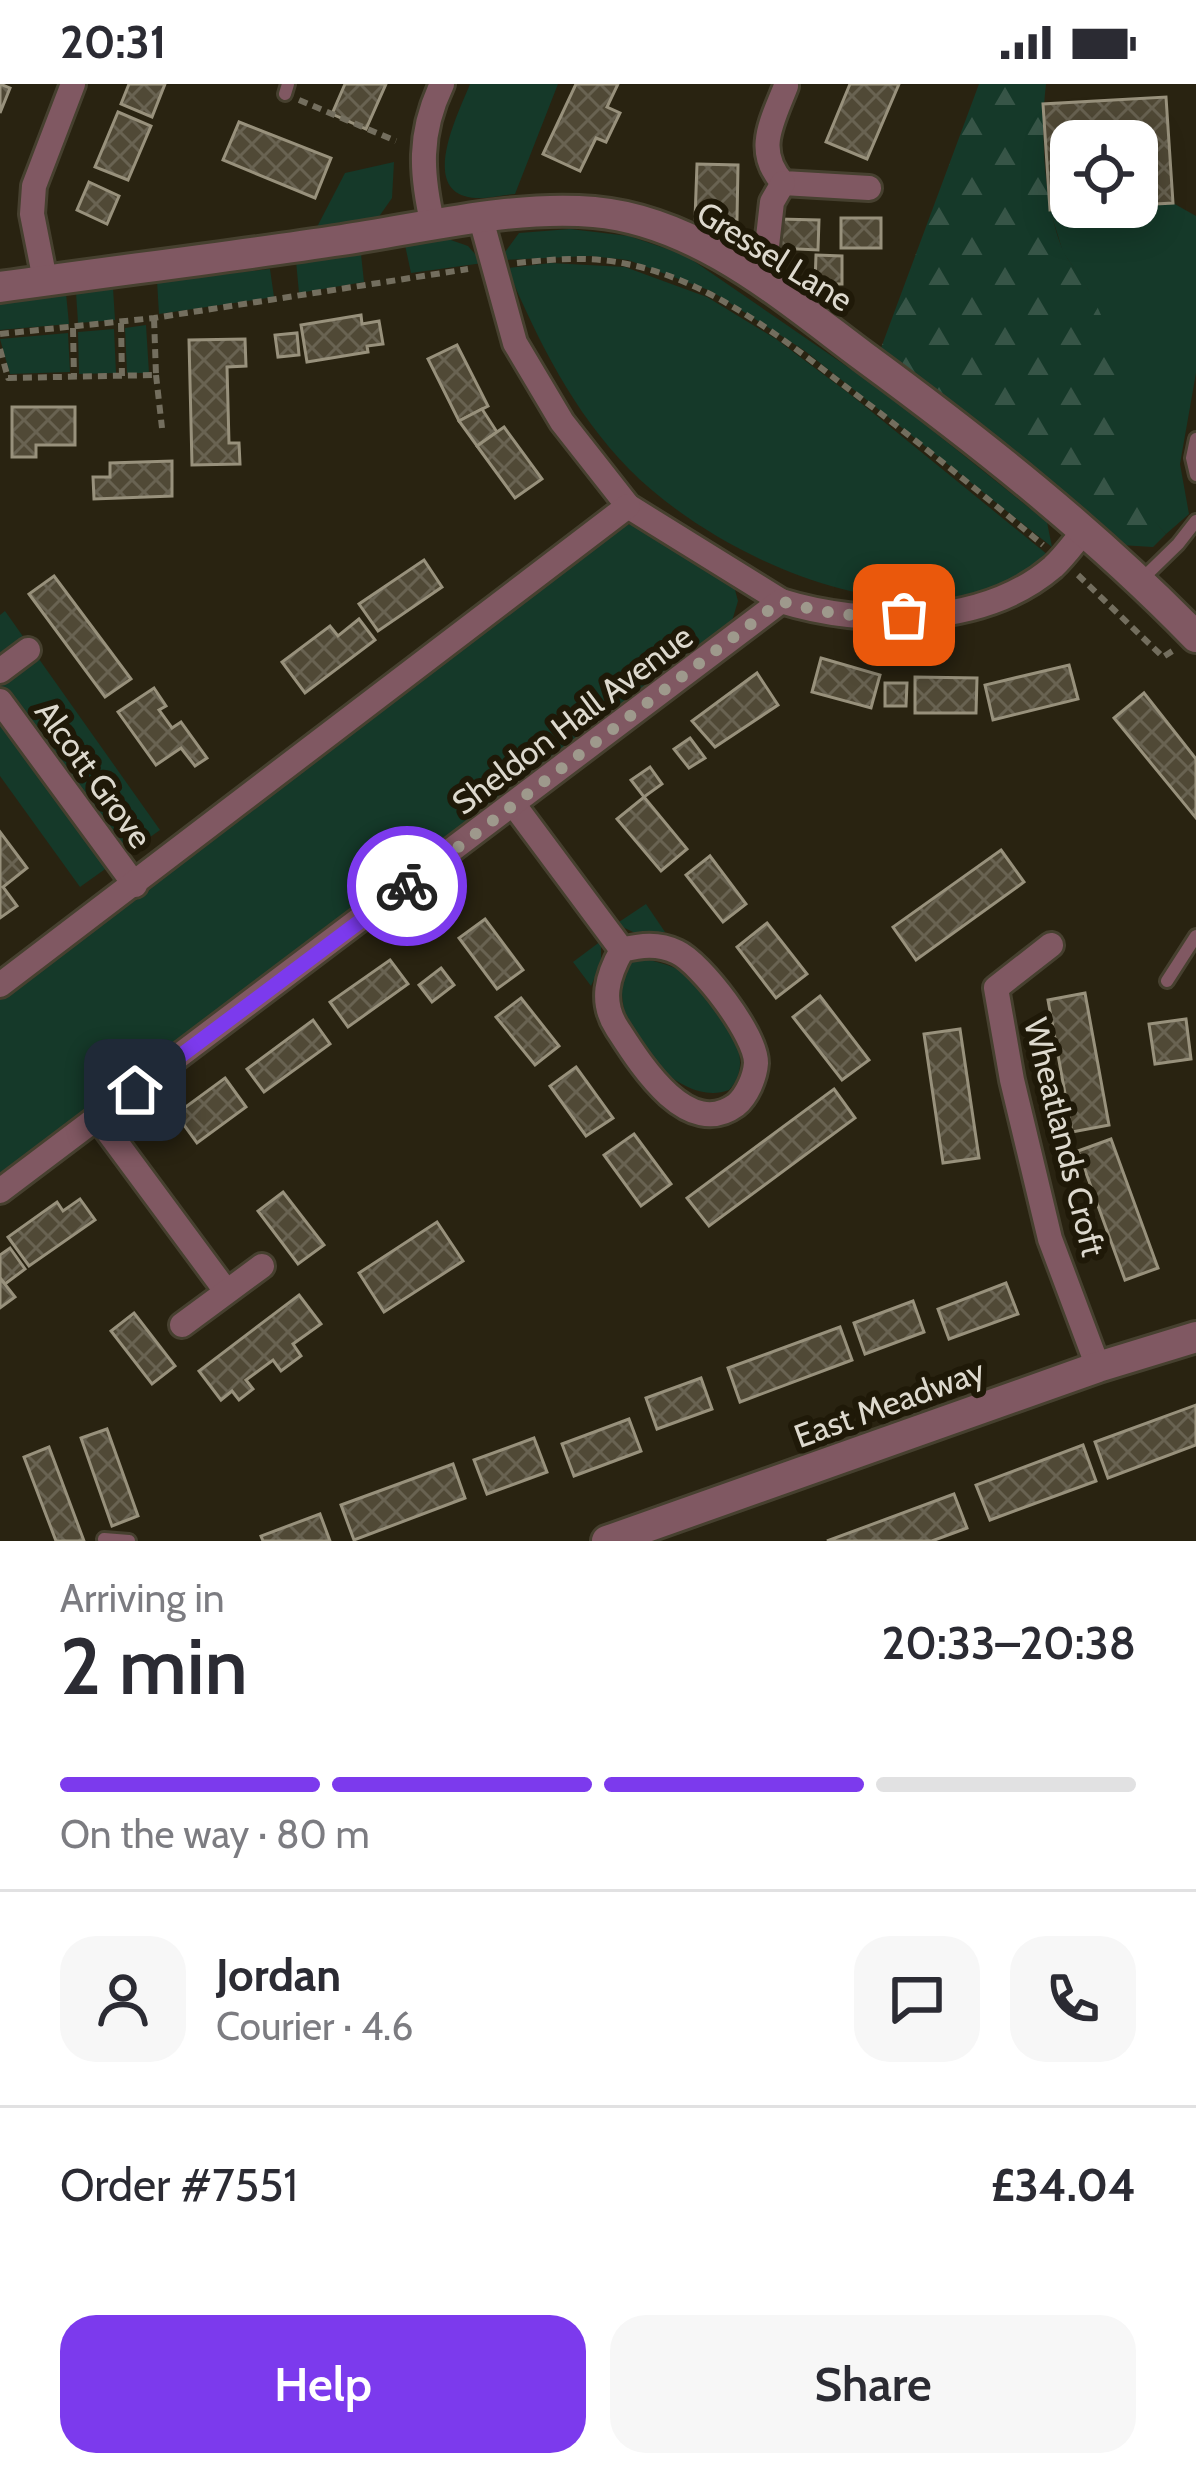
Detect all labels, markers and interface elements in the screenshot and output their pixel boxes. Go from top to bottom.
text: 20:31 [60,15,166,69]
map controls [1050,120,1158,228]
button: locate [1050,120,1158,228]
street label: Gressel Lane [690,192,860,320]
pin [853,564,955,666]
icon: bag [871,582,937,648]
street label: Sheldon Hall Avenue [444,616,700,822]
street label: Alcott Grove [27,692,161,856]
courier [347,826,467,946]
icon: bike [374,853,440,919]
street label: Wheatlands Croft [1016,1014,1114,1260]
pin [84,1039,186,1141]
icon: home [102,1057,168,1123]
street label: East Meadway [788,1350,990,1456]
text: Arriving in [60,1574,224,1622]
text: 20:33–20:38 [882,1616,1136,1670]
text: 2 min [60,1619,248,1714]
text: On the way · 80 m [60,1810,370,1858]
button: person [60,1936,186,2062]
button: chat [854,1936,980,2062]
button: phone [1010,1936,1136,2062]
text: Jordan [216,1948,341,2002]
text: Courier · 4.6 [216,2002,413,2050]
text: Order #7551 [60,2158,298,2212]
text: £34.04 [991,2158,1136,2212]
button: Help [60,2315,586,2453]
button: Share [610,2315,1136,2453]

